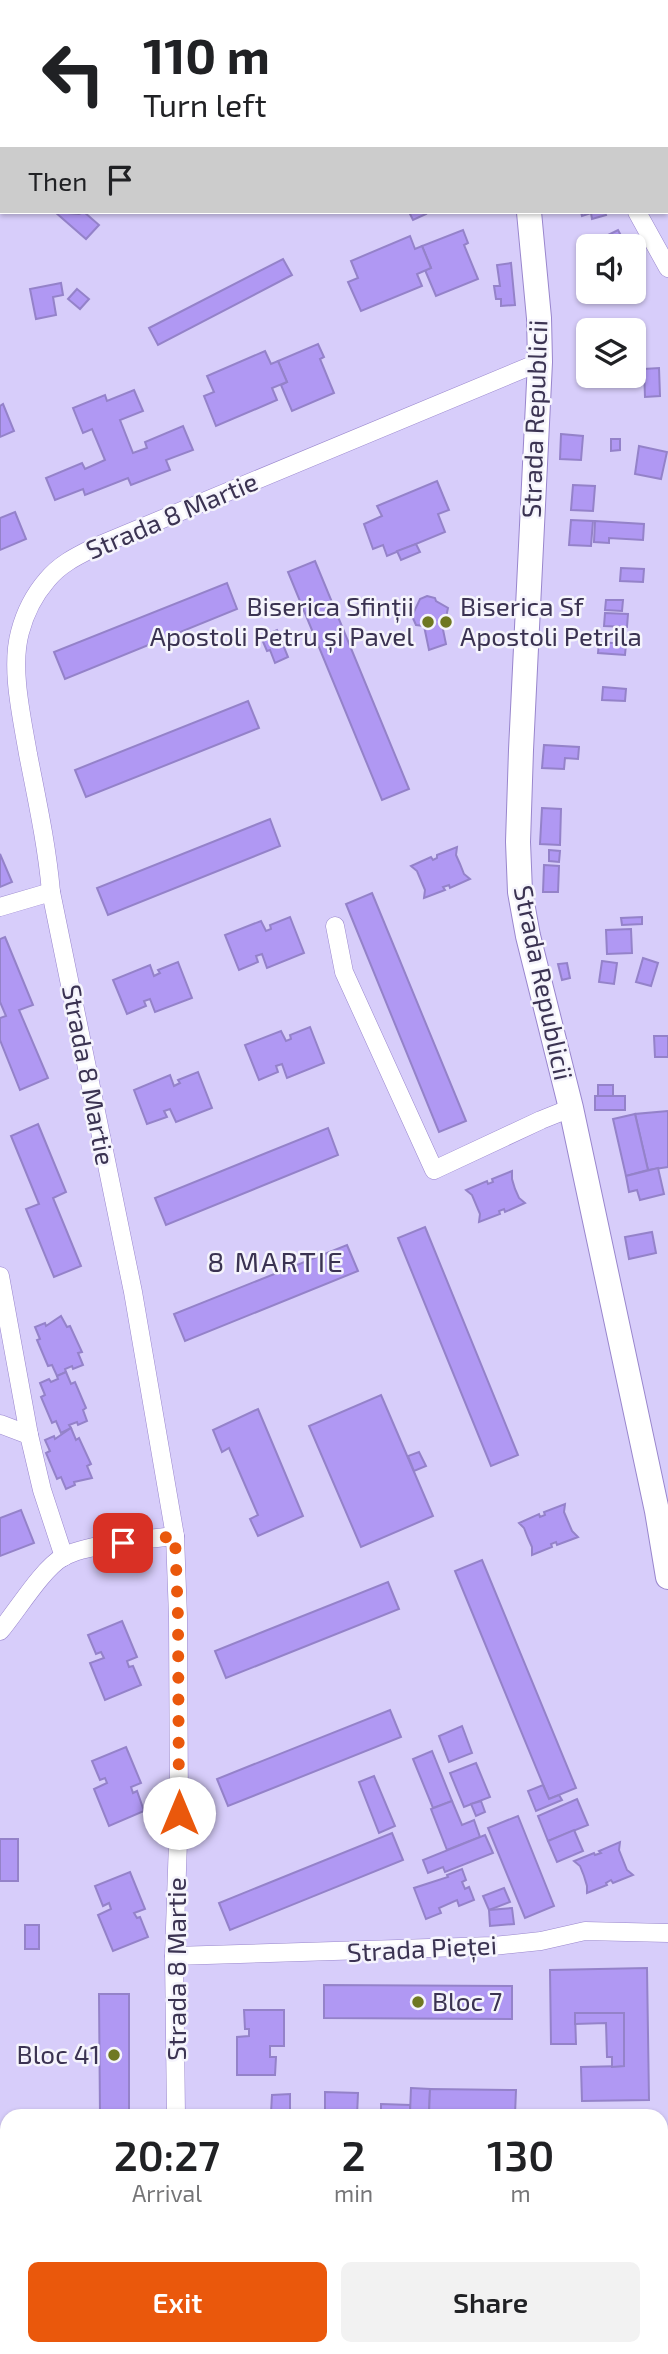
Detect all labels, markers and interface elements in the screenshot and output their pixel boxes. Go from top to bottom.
text: 110 m [143,25,270,84]
icon: left [28,28,119,119]
text: Turn left [143,85,267,123]
icon: arrive [101,161,139,199]
text: Then [28,165,87,196]
map controls [576,234,646,388]
button: sound [576,234,646,304]
button: layers [576,318,646,388]
street label: Strada Republicii [515,319,552,519]
street label: Strada 8 Martie [81,465,262,565]
place label: Biserica Sfinții Apostoli Petru și Pavel [150,590,414,653]
place label: Biserica Sf Apostoli Petrila [460,590,642,651]
marker: Biserica Sfinții Apostoli Petru și Pavel [420,614,436,630]
marker: Biserica Sf Apostoli Petrila [438,614,454,630]
street label: Strada Republicii [509,882,580,1083]
street label: Strada 8 Martie [57,982,122,1168]
district label: 8 MARTIE [207,1244,345,1278]
pin [93,1513,153,1573]
icon: arrive [104,1524,142,1562]
position arrow [142,1776,216,1850]
street label: Strada 8 Martie [160,1877,191,2061]
street label: Strada Pieței [346,1928,498,1969]
place label: Bloc 7 [432,1985,502,2016]
marker: Bloc 7 [410,1994,426,2010]
place label: Bloc 41 [17,2038,100,2069]
marker: Bloc 41 [106,2047,122,2063]
text: 20:27 [114,2129,220,2179]
text: 2 [342,2129,366,2179]
text: 130 [487,2129,554,2179]
text: Arrival [132,2179,202,2207]
text: min [334,2179,373,2207]
text: m [511,2179,531,2207]
button: Exit [28,2262,327,2342]
button: Share [341,2262,640,2342]

